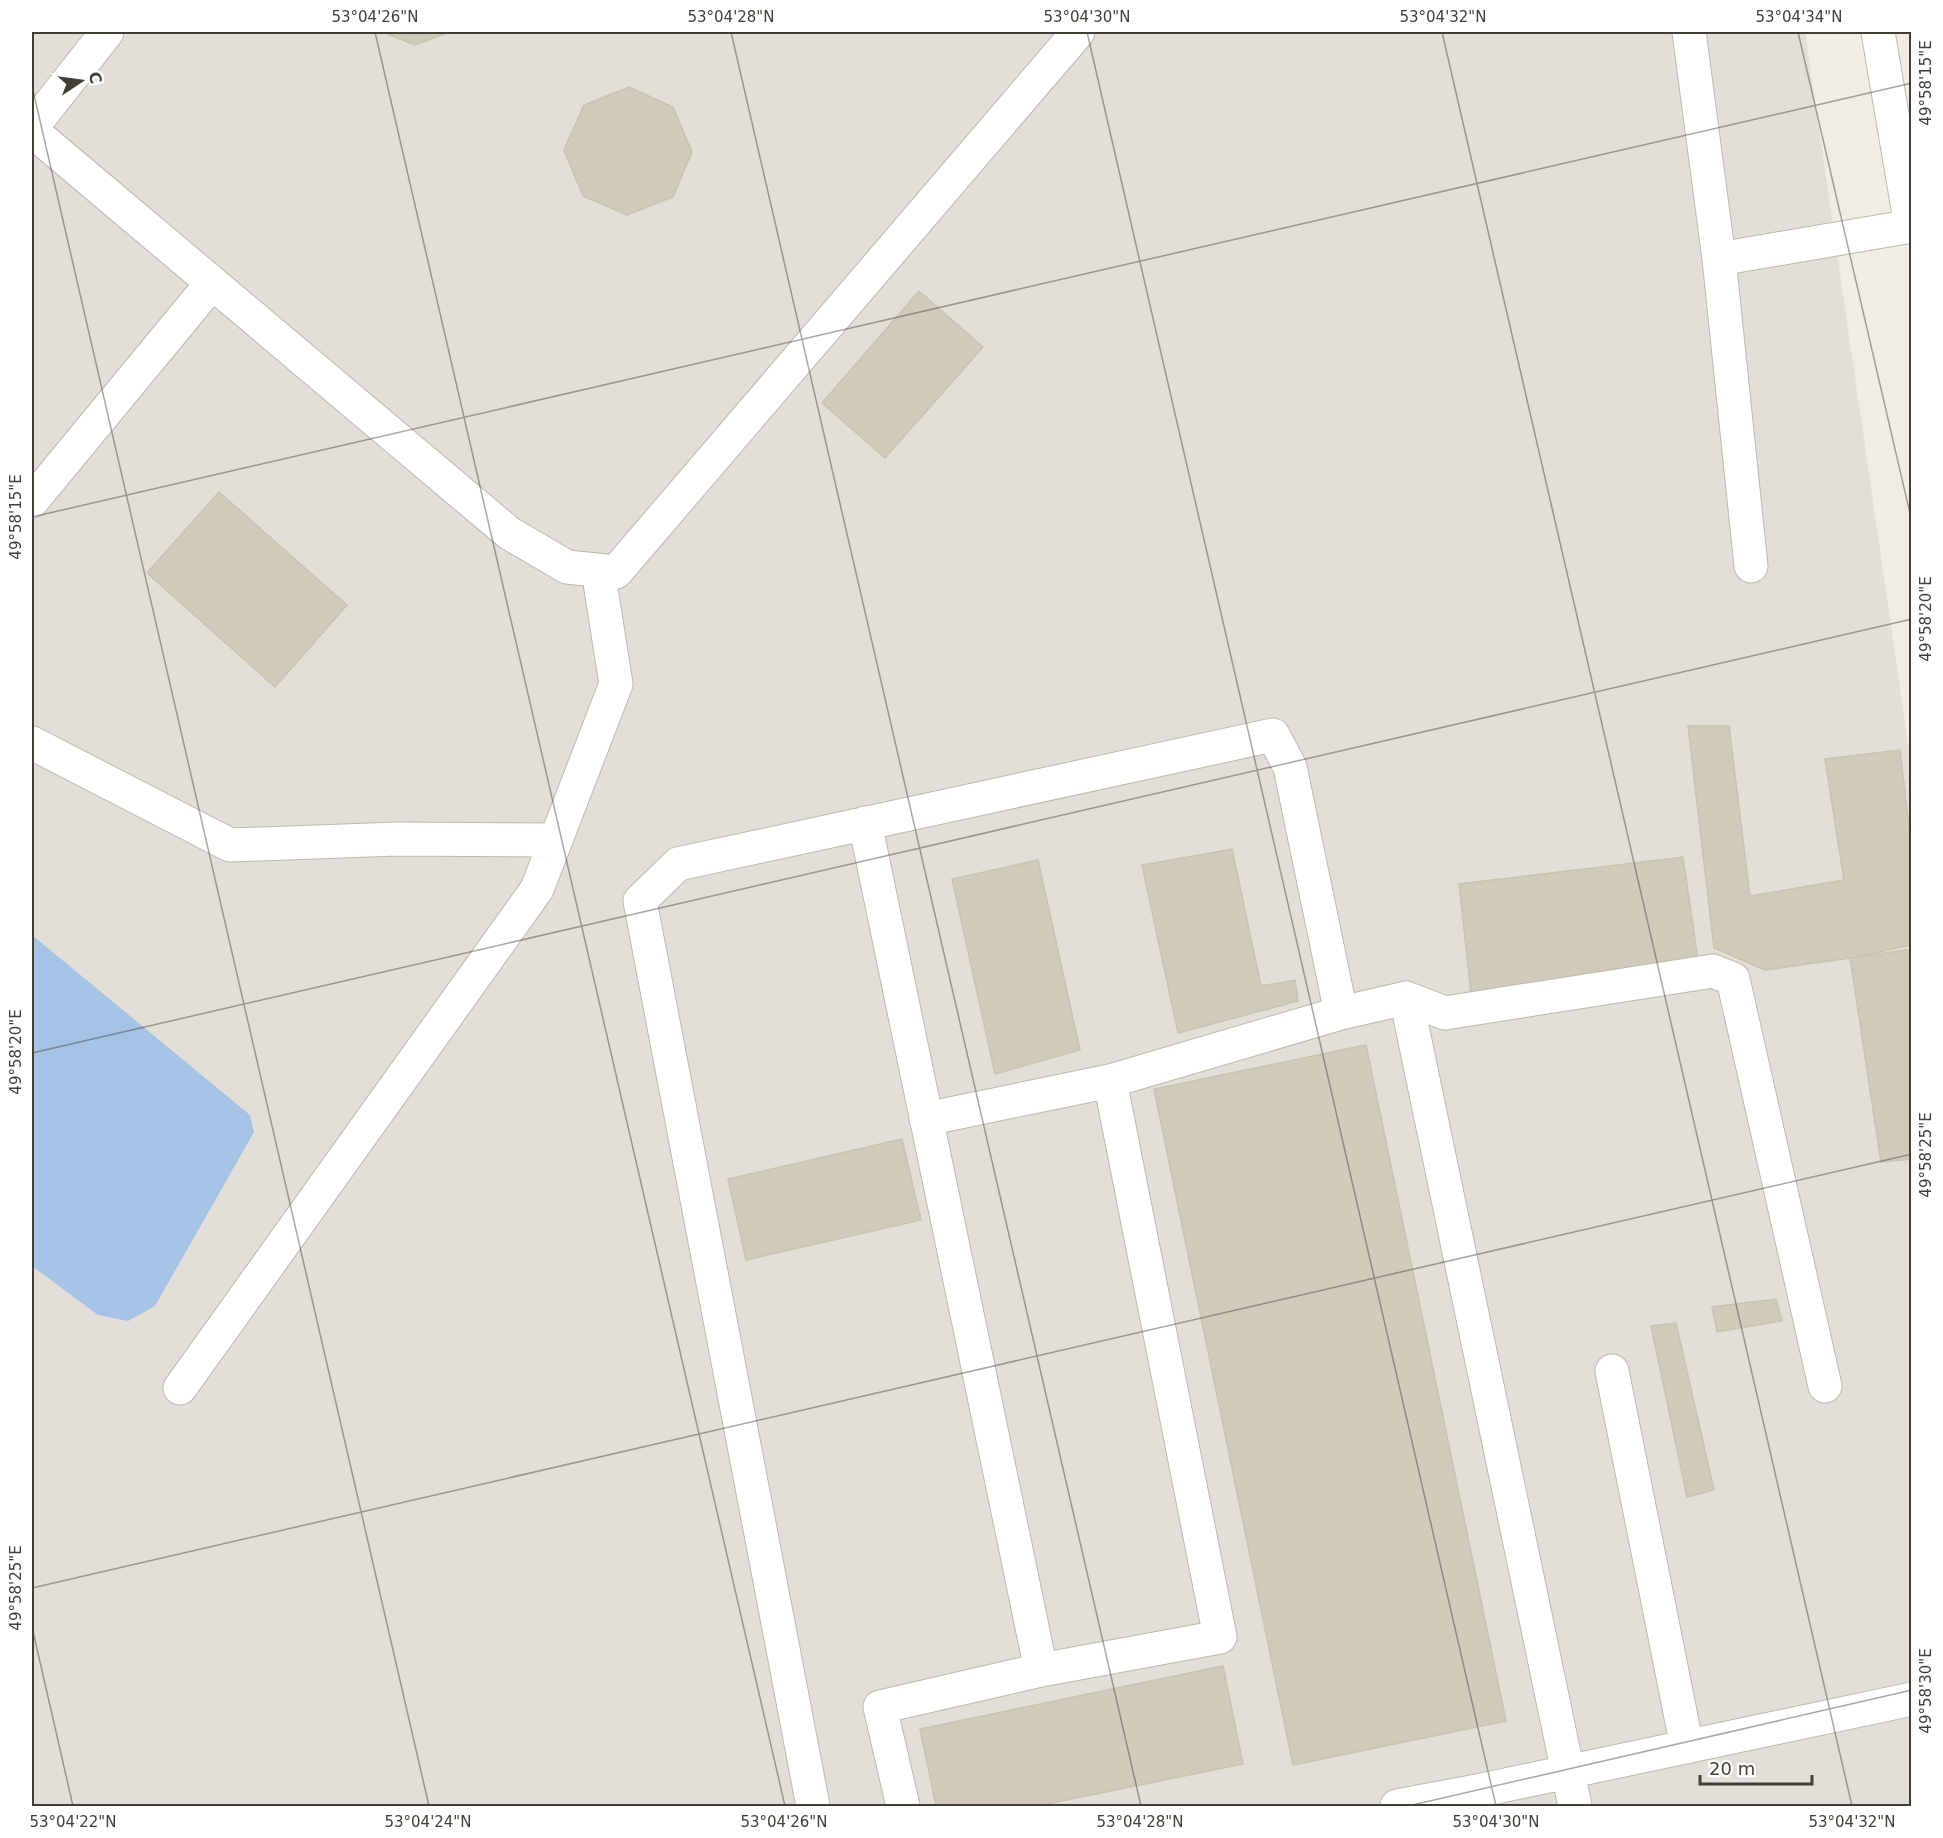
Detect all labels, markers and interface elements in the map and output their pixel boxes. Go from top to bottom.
text: 53°04'26"N [331,8,419,26]
text: 53°04'28"N [687,8,775,26]
text: 53°04'30"N [1043,8,1131,26]
text: 53°04'32"N [1399,8,1487,26]
text: 53°04'34"N [1755,8,1843,26]
text: 49°58'15"E [1917,40,1935,126]
north arrow [51,51,111,111]
text: С [85,70,106,86]
text: 49°58'15"E [7,474,25,560]
text: 49°58'20"E [1917,576,1935,662]
text: 49°58'20"E [7,1009,25,1095]
text: 49°58'25"E [1917,1112,1935,1198]
text: 49°58'25"E [7,1545,25,1631]
text: 49°58'30"E [1917,1648,1935,1734]
scale bar [1700,1748,1812,1786]
text: 20 m [1709,1758,1755,1779]
text: 53°04'22"N [29,1813,117,1831]
text: 53°04'24"N [384,1813,472,1831]
text: 53°04'26"N [740,1813,828,1831]
text: 53°04'28"N [1096,1813,1184,1831]
text: 53°04'30"N [1452,1813,1540,1831]
text: 53°04'32"N [1808,1813,1896,1831]

